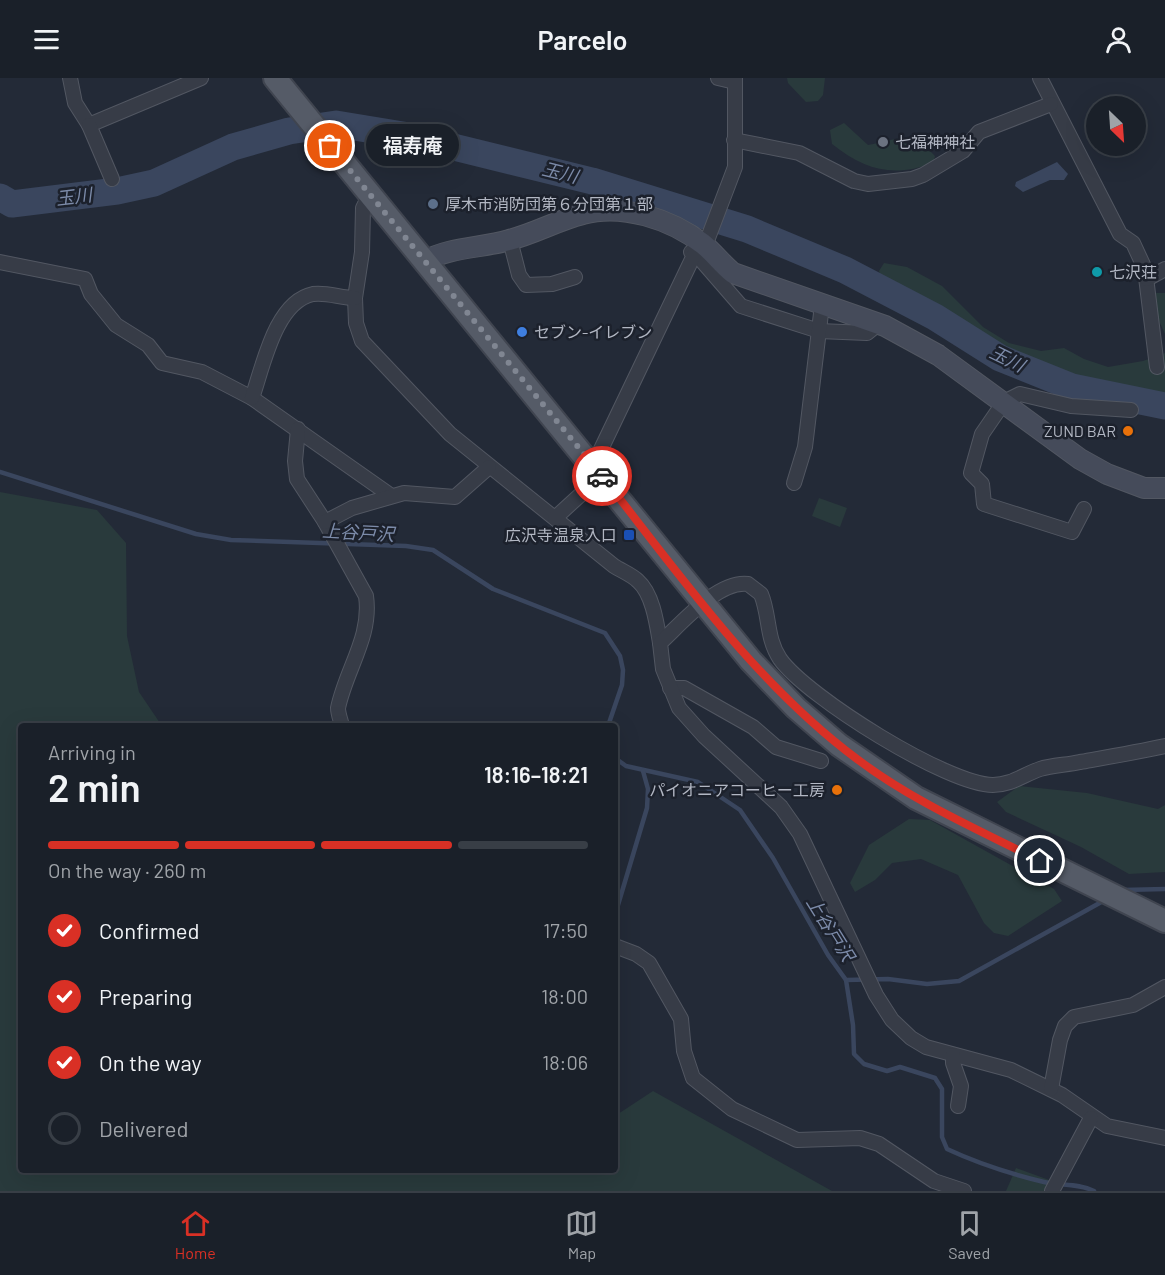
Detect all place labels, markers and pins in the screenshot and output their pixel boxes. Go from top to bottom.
pin [304,120,355,171]
callout: 福寿庵 [366,125,459,167]
place label: 七福神神社 [895,132,975,151]
marker: 七福神神社 [876,135,890,149]
place label: 厚木市消防団第６分団第１部 [445,194,653,213]
marker: 厚木市消防団第６分団第１部 [426,197,440,211]
place label: 七沢荘 [1109,262,1157,281]
marker: 七沢荘 [1090,265,1104,279]
place label: セブン-イレブン [534,322,652,341]
marker: セブン-イレブン [515,325,529,339]
place label: ZUND BAR [1044,421,1116,440]
marker: ZUND BAR [1121,424,1135,438]
place label: 広沢寺温泉入口 [505,525,617,544]
marker: 広沢寺温泉入口 [622,528,636,542]
place label: パイオニアコーヒー工房 [649,780,825,799]
marker: パイオニアコーヒー工房 [830,783,844,797]
pin [1014,835,1065,886]

